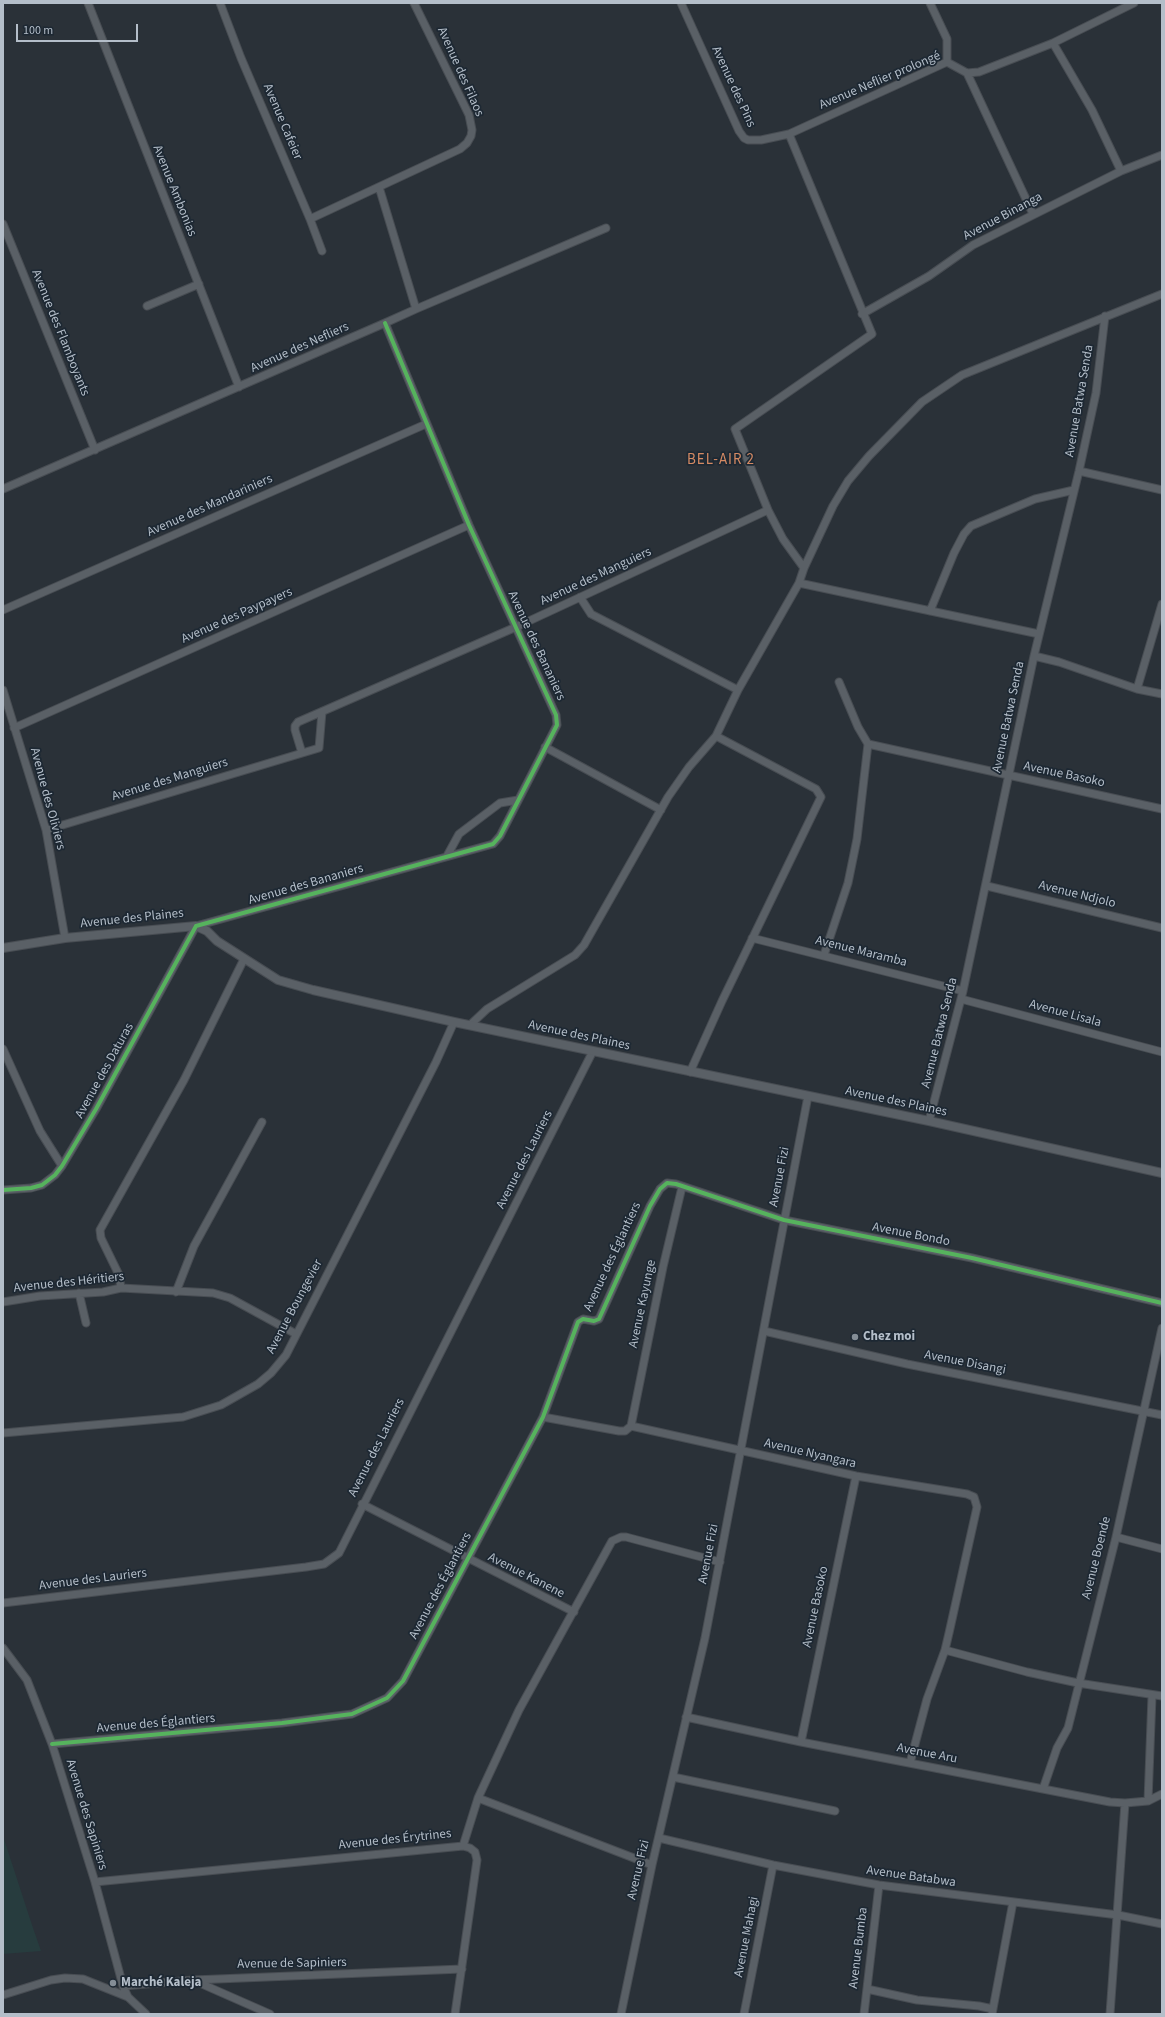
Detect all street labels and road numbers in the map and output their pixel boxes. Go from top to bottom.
street label: Avenue des Filaos [433,25,487,119]
street label: Avenue des Pins [707,44,759,130]
street label: Avenue Neflier prolongé [817,48,943,114]
street label: Avenue Cafeier [259,82,305,162]
street label: Avenue Ambonias [149,143,199,239]
street label: Avenue Binanga [961,190,1045,244]
street label: Avenue des Flamboyants [28,268,92,398]
street label: Avenue des Nefliers [248,319,352,377]
street label: Avenue Batwa Senda [1062,344,1098,458]
street label: Avenue des Mandariniers [145,471,275,541]
street label: Avenue des Manguiers [538,544,654,610]
street label: Avenue des Paypayers [179,585,295,647]
street label: Avenue des Bananiers [504,589,568,703]
street label: Avenue Batwa Senda [990,660,1028,774]
street label: Avenue des Oliviers [26,746,68,852]
street label: Avenue des Manguiers [110,755,230,805]
street label: Avenue Basoko [1022,759,1106,791]
street label: Avenue des Bananiers [247,861,365,909]
street label: Avenue Ndjolo [1037,878,1117,912]
street label: Avenue des Plaines [80,906,184,932]
street label: Avenue Maramba [814,933,908,971]
street label: Avenue Batwa Senda [919,976,961,1090]
street label: Avenue Lisala [1027,997,1103,1031]
street label: Avenue des Plaines [527,1018,631,1054]
street label: Avenue des Daturas [72,1021,138,1121]
street label: Avenue des Plaines [844,1084,948,1120]
street label: Avenue des Lauriers [493,1108,557,1212]
street label: Avenue Fizi [767,1146,793,1208]
street label: Avenue des Églantiers [581,1200,645,1314]
street label: Avenue Bondo [871,1220,951,1250]
street label: Avenue Boungevier [264,1257,326,1357]
street label: Avenue Kayunge [626,1258,660,1350]
street label: Avenue des Héritiers [13,1269,125,1297]
street label: Avenue Disangi [923,1347,1007,1379]
street label: Avenue des Lauriers [345,1396,409,1500]
street label: Avenue Nyangara [762,1436,858,1472]
street label: Avenue Boende [1079,1515,1115,1601]
street label: Avenue Fizi [696,1523,722,1585]
street label: Avenue des Églantiers [406,1530,476,1642]
street label: Avenue Kanene [485,1550,567,1602]
street label: Avenue Basoko [800,1565,832,1649]
street label: Avenue des Lauriers [38,1566,148,1594]
street label: Avenue des Églantiers [96,1711,216,1737]
street label: Avenue Aru [895,1740,959,1768]
street label: Avenue des Sapiniers [62,1758,110,1872]
street label: Avenue des Érytrines [338,1826,452,1854]
street label: Avenue Fizi [625,1839,653,1901]
street label: Avenue Batabwa [865,1863,957,1891]
street label: Avenue Mahagi [732,1895,762,1979]
street label: Avenue Bumba [846,1906,872,1990]
street label: Avenue de Sapiniers [237,1955,347,1973]

